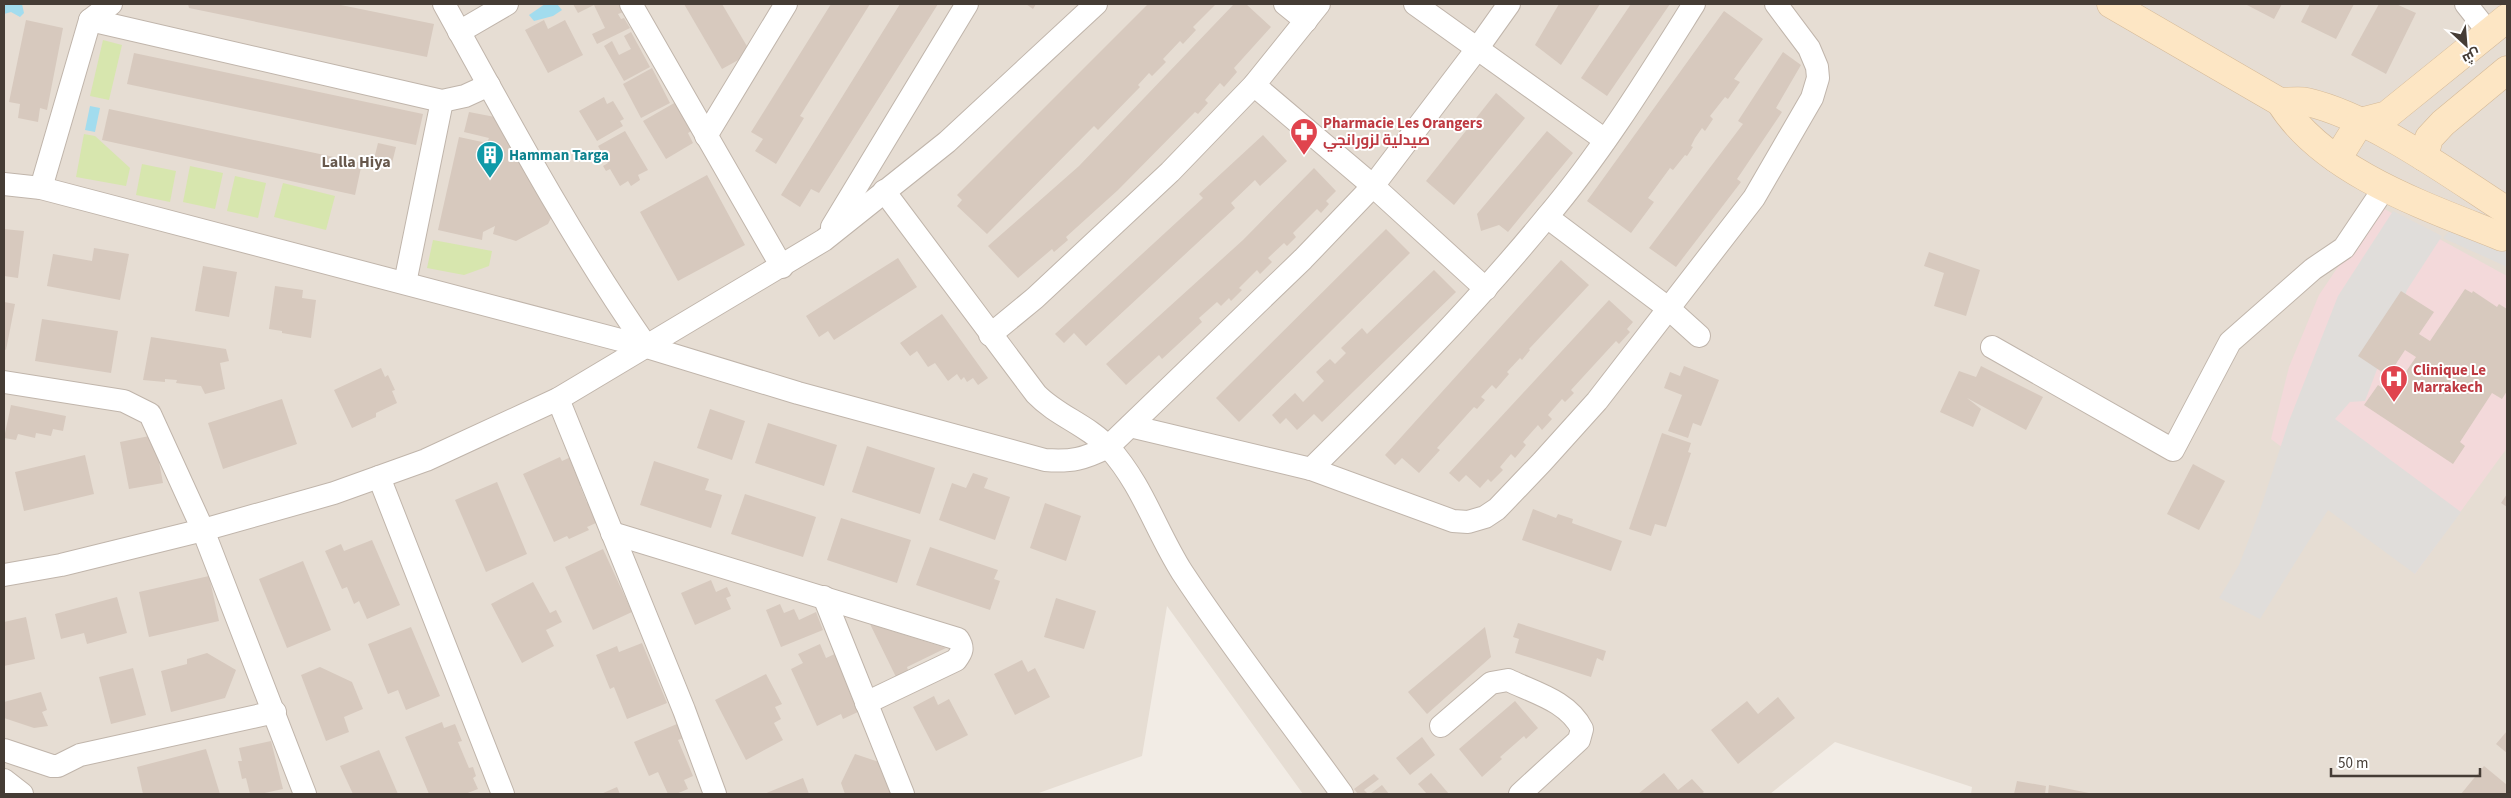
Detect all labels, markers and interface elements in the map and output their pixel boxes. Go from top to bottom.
north arrow [2441,20,2491,70]
text: ش [2459,43,2484,69]
place label: Pharmacie Les Orangers صيدلية لزورانجي [1323,113,1483,152]
pharmacy icon: Pharmacie Les Orangers صيدلية لزورانجي [1289,117,1319,156]
building icon: Hamman Targa [475,140,505,179]
place label: Hamman Targa [509,145,609,166]
district label: Lalla Hiya [321,151,391,173]
place label: Clinique Le Marrakech [2413,360,2486,398]
hospital icon: Clinique Le Marrakech [2379,364,2409,403]
scale bar [2331,746,2480,778]
text: 50 m [2338,753,2368,774]

